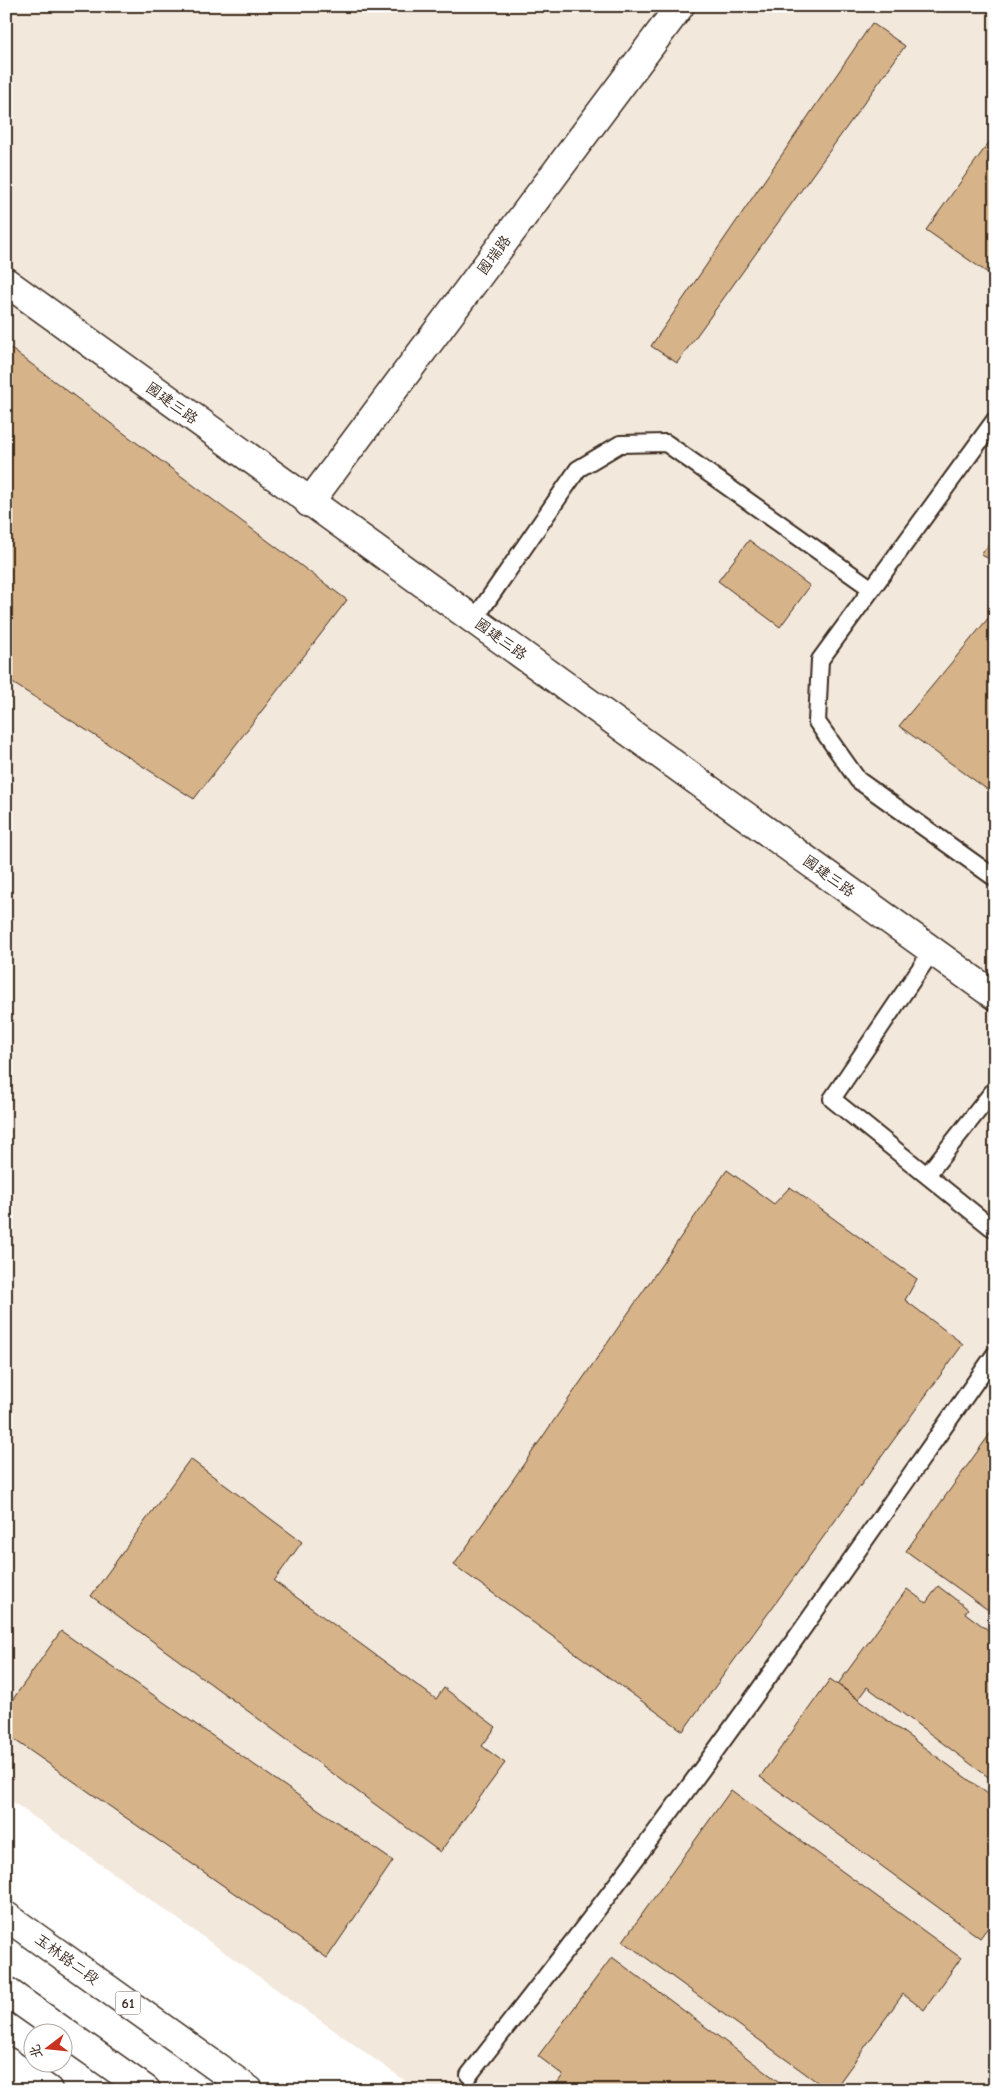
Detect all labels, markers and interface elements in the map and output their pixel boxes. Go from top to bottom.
street label: 國瑞路 [473,232,515,278]
street label: 國建三路 [142,378,202,428]
street label: 國建三路 [471,614,531,664]
street label: 國建三路 [799,851,859,901]
street label: 玉林路二段 [31,1930,103,1988]
road number: 61 [116,1992,140,2015]
north arrow [22,2024,72,2074]
text: 北 [26,2042,46,2061]

